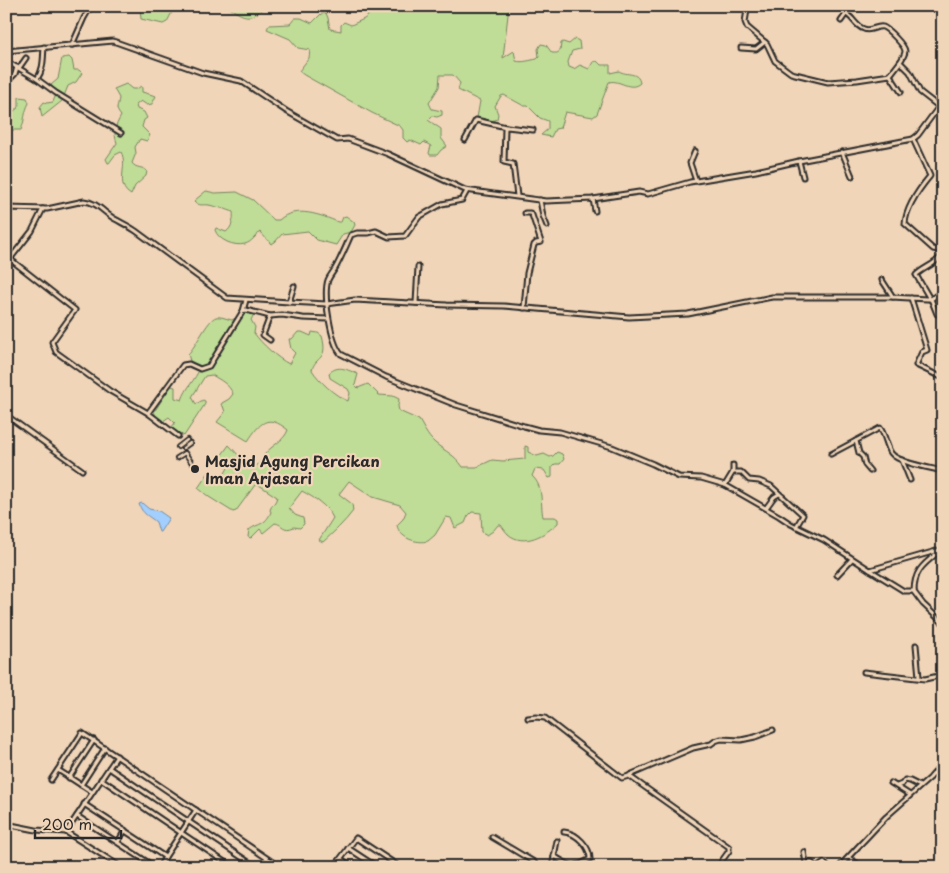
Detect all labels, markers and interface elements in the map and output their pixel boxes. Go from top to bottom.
place label: Masjid Agung Percikan Iman Arjasari [205,449,380,489]
marker: Masjid Agung Percikan Iman Arjasari [189,463,201,475]
scale bar [35,808,121,840]
text: 200 m [42,812,92,835]

